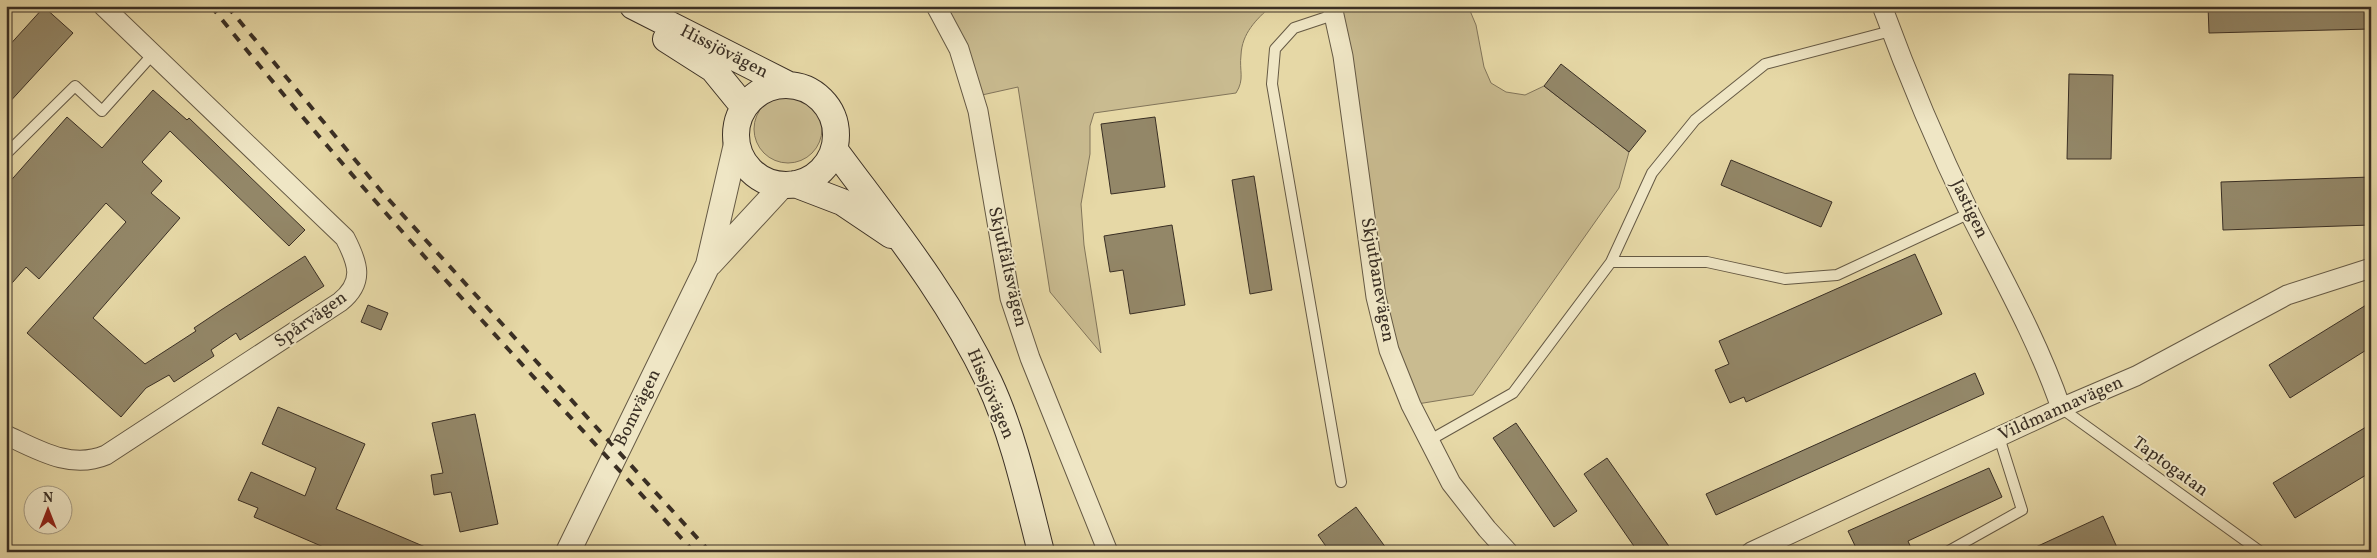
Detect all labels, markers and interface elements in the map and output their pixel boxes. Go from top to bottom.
street label: Hissjövägen [676,19,773,85]
street label: Jastigen [1944,175,1994,243]
street label: Skjutfältsvägen [981,204,1033,330]
street label: Skjutbanevägen [1354,216,1400,345]
street label: Spårvägen [270,286,353,354]
street label: Hissjövägen [960,345,1020,443]
street label: Bomvägen [609,365,668,451]
street label: Vildmannavägen [1995,370,2128,448]
street label: Taptogatan [2127,431,2213,503]
north arrow [22,486,72,536]
text: N [43,489,53,508]

